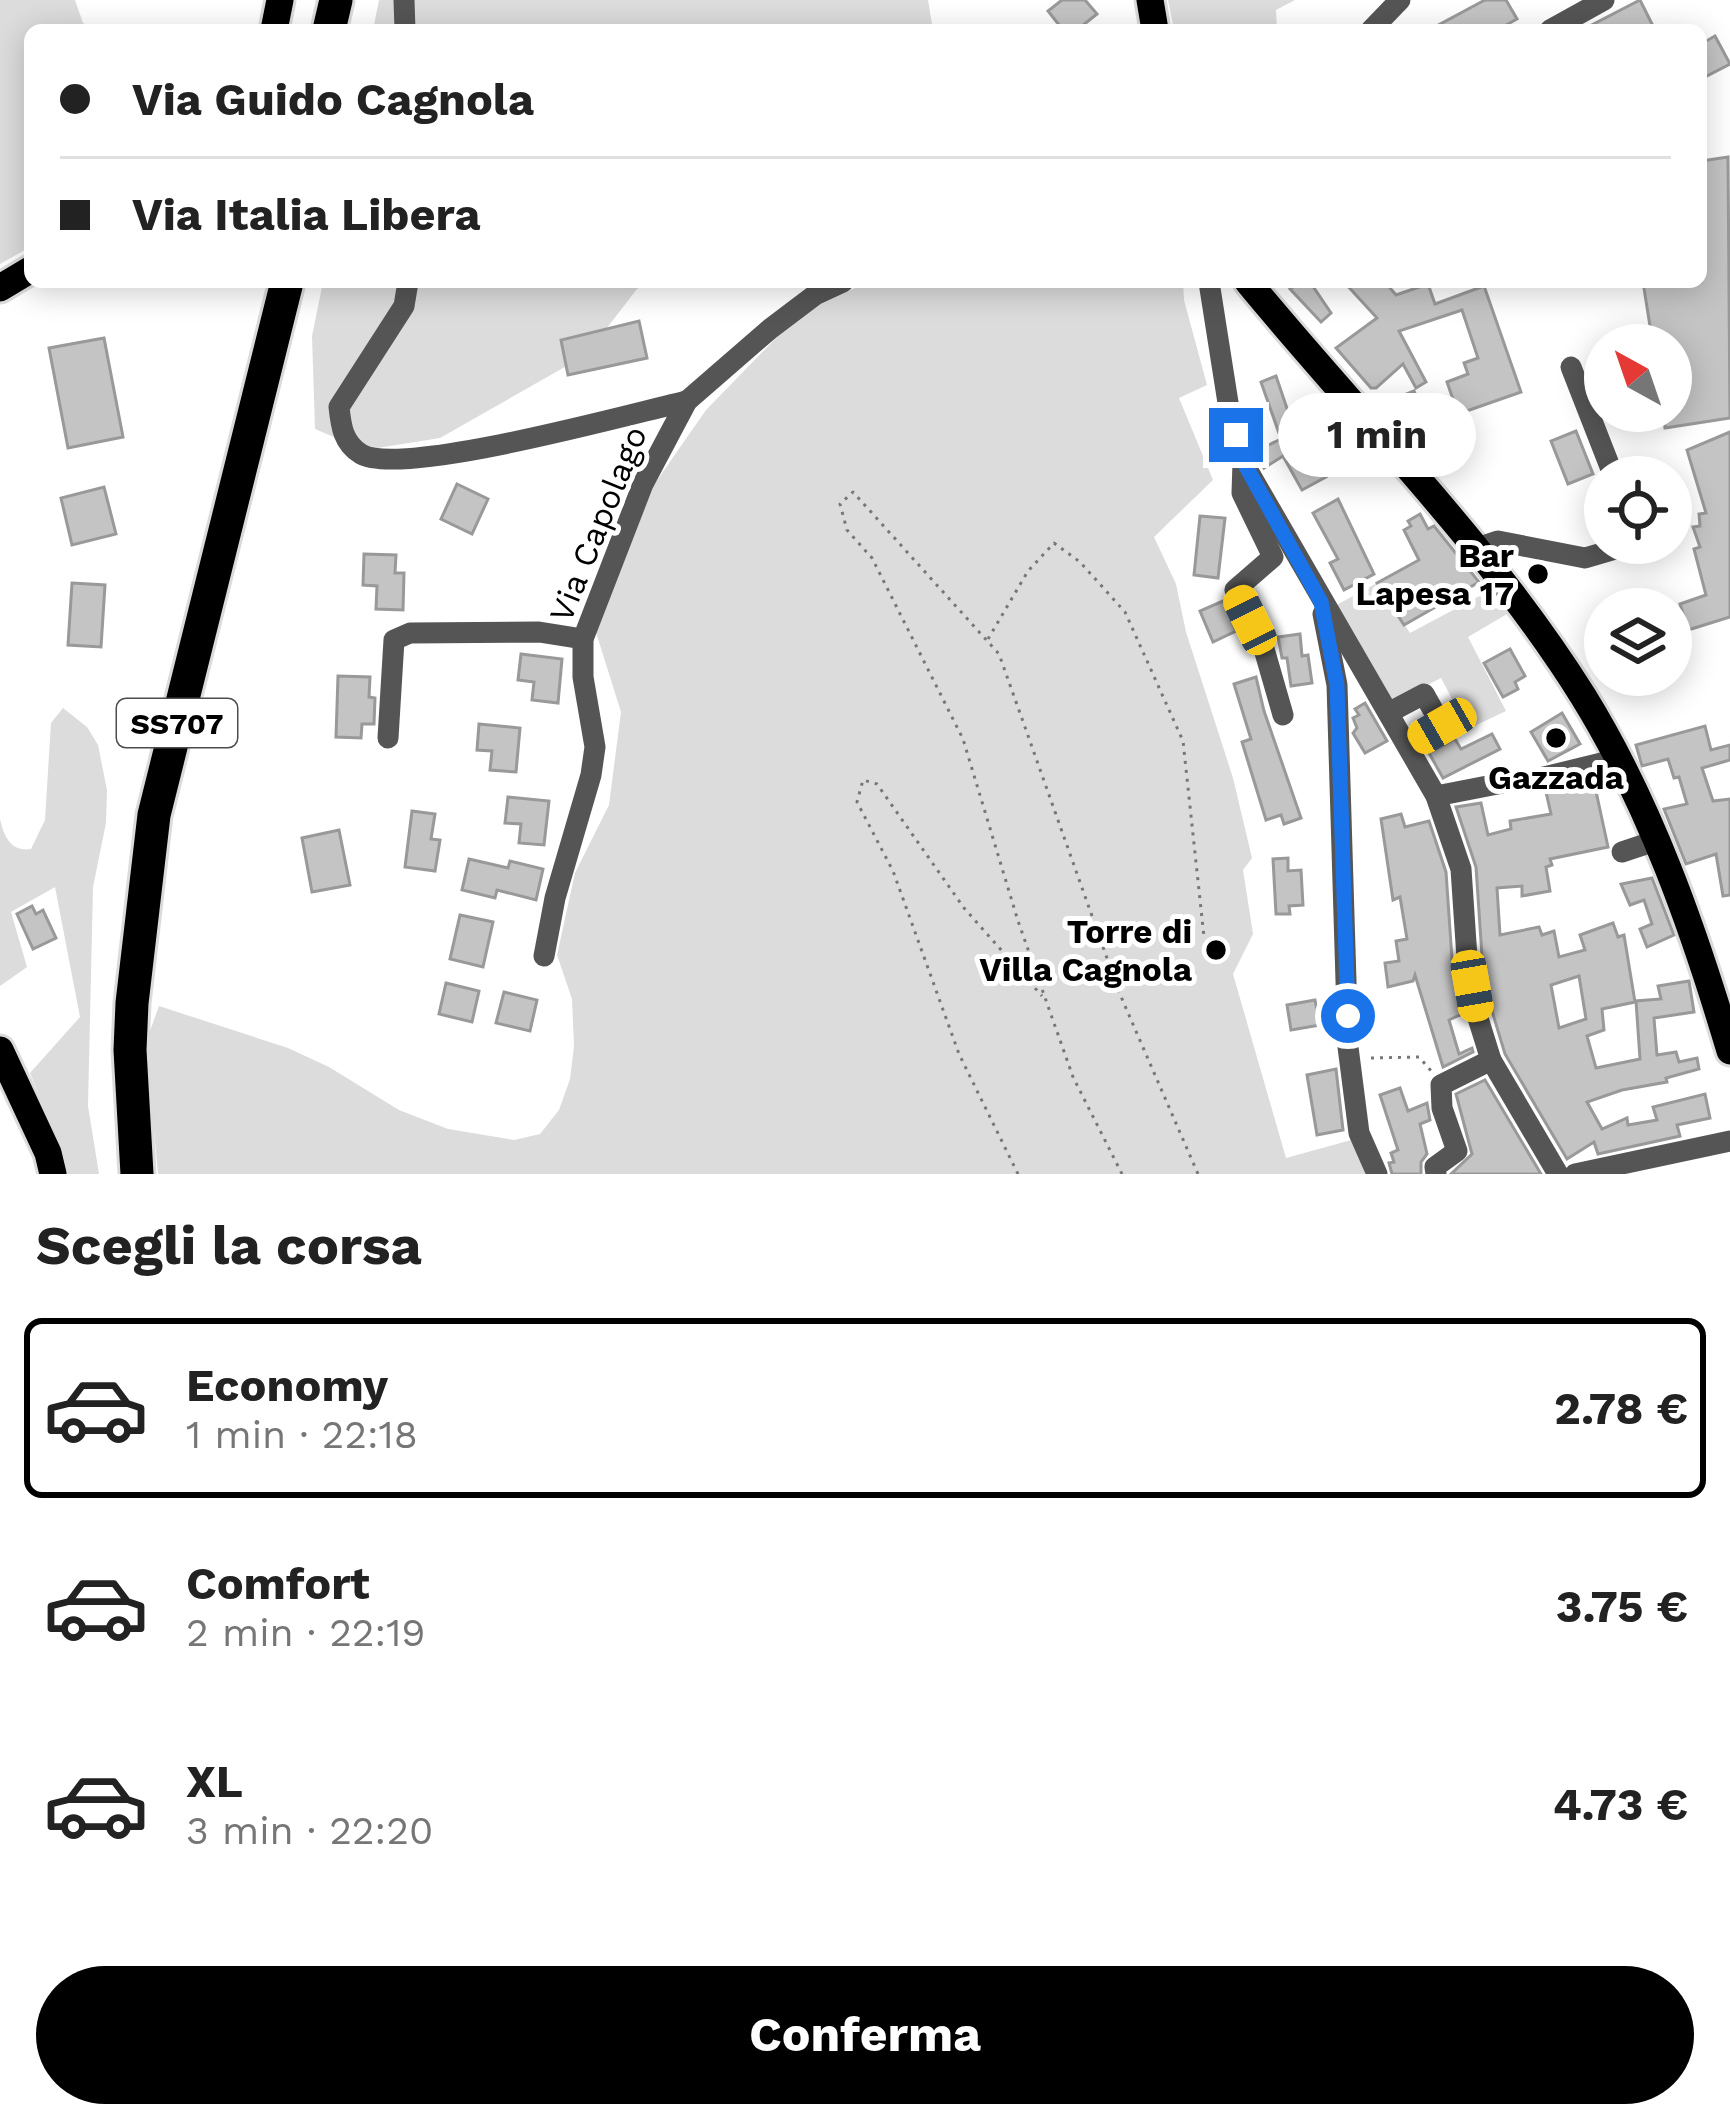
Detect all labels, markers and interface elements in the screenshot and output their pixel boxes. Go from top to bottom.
text: Via Guido Cagnola [132,73,534,126]
text: Via Italia Libera [132,188,481,241]
north arrow [1584,324,1692,432]
map controls [1584,324,1692,696]
callout: 1 min [1278,393,1476,477]
route end [1209,408,1263,462]
text: 1 min [1327,412,1427,457]
street label: Via Capolago [541,421,655,627]
button: locate [1584,456,1692,564]
place label: Bar Lapesa 17 [1355,536,1514,613]
marker: Bar Lapesa 17 [1525,561,1551,587]
car [1218,580,1282,660]
button: layers [1584,588,1692,696]
car [1402,692,1482,760]
road number: SS707 [117,699,237,747]
marker: Gazzada [1543,725,1569,751]
place label: Gazzada [1488,758,1624,797]
place label: Torre di Villa Cagnola [979,912,1192,989]
marker: Torre di Villa Cagnola [1203,937,1229,963]
car [1448,947,1496,1025]
route start [1321,989,1375,1043]
text: Scegli la corsa [36,1214,422,1277]
icon: car [42,1354,150,1462]
text: Economy [186,1359,388,1412]
text: 2.78 € [1554,1382,1688,1435]
text: 1 min · 22:18 [186,1412,418,1457]
icon: car [42,1552,150,1660]
text: Comfort [186,1557,370,1610]
text: 3.75 € [1556,1580,1688,1633]
text: 2 min · 22:19 [186,1610,425,1655]
icon: car [42,1750,150,1858]
text: XL [186,1755,243,1808]
text: 4.73 € [1553,1778,1688,1831]
text: 3 min · 22:20 [186,1808,433,1853]
button: Conferma [36,1966,1694,2104]

